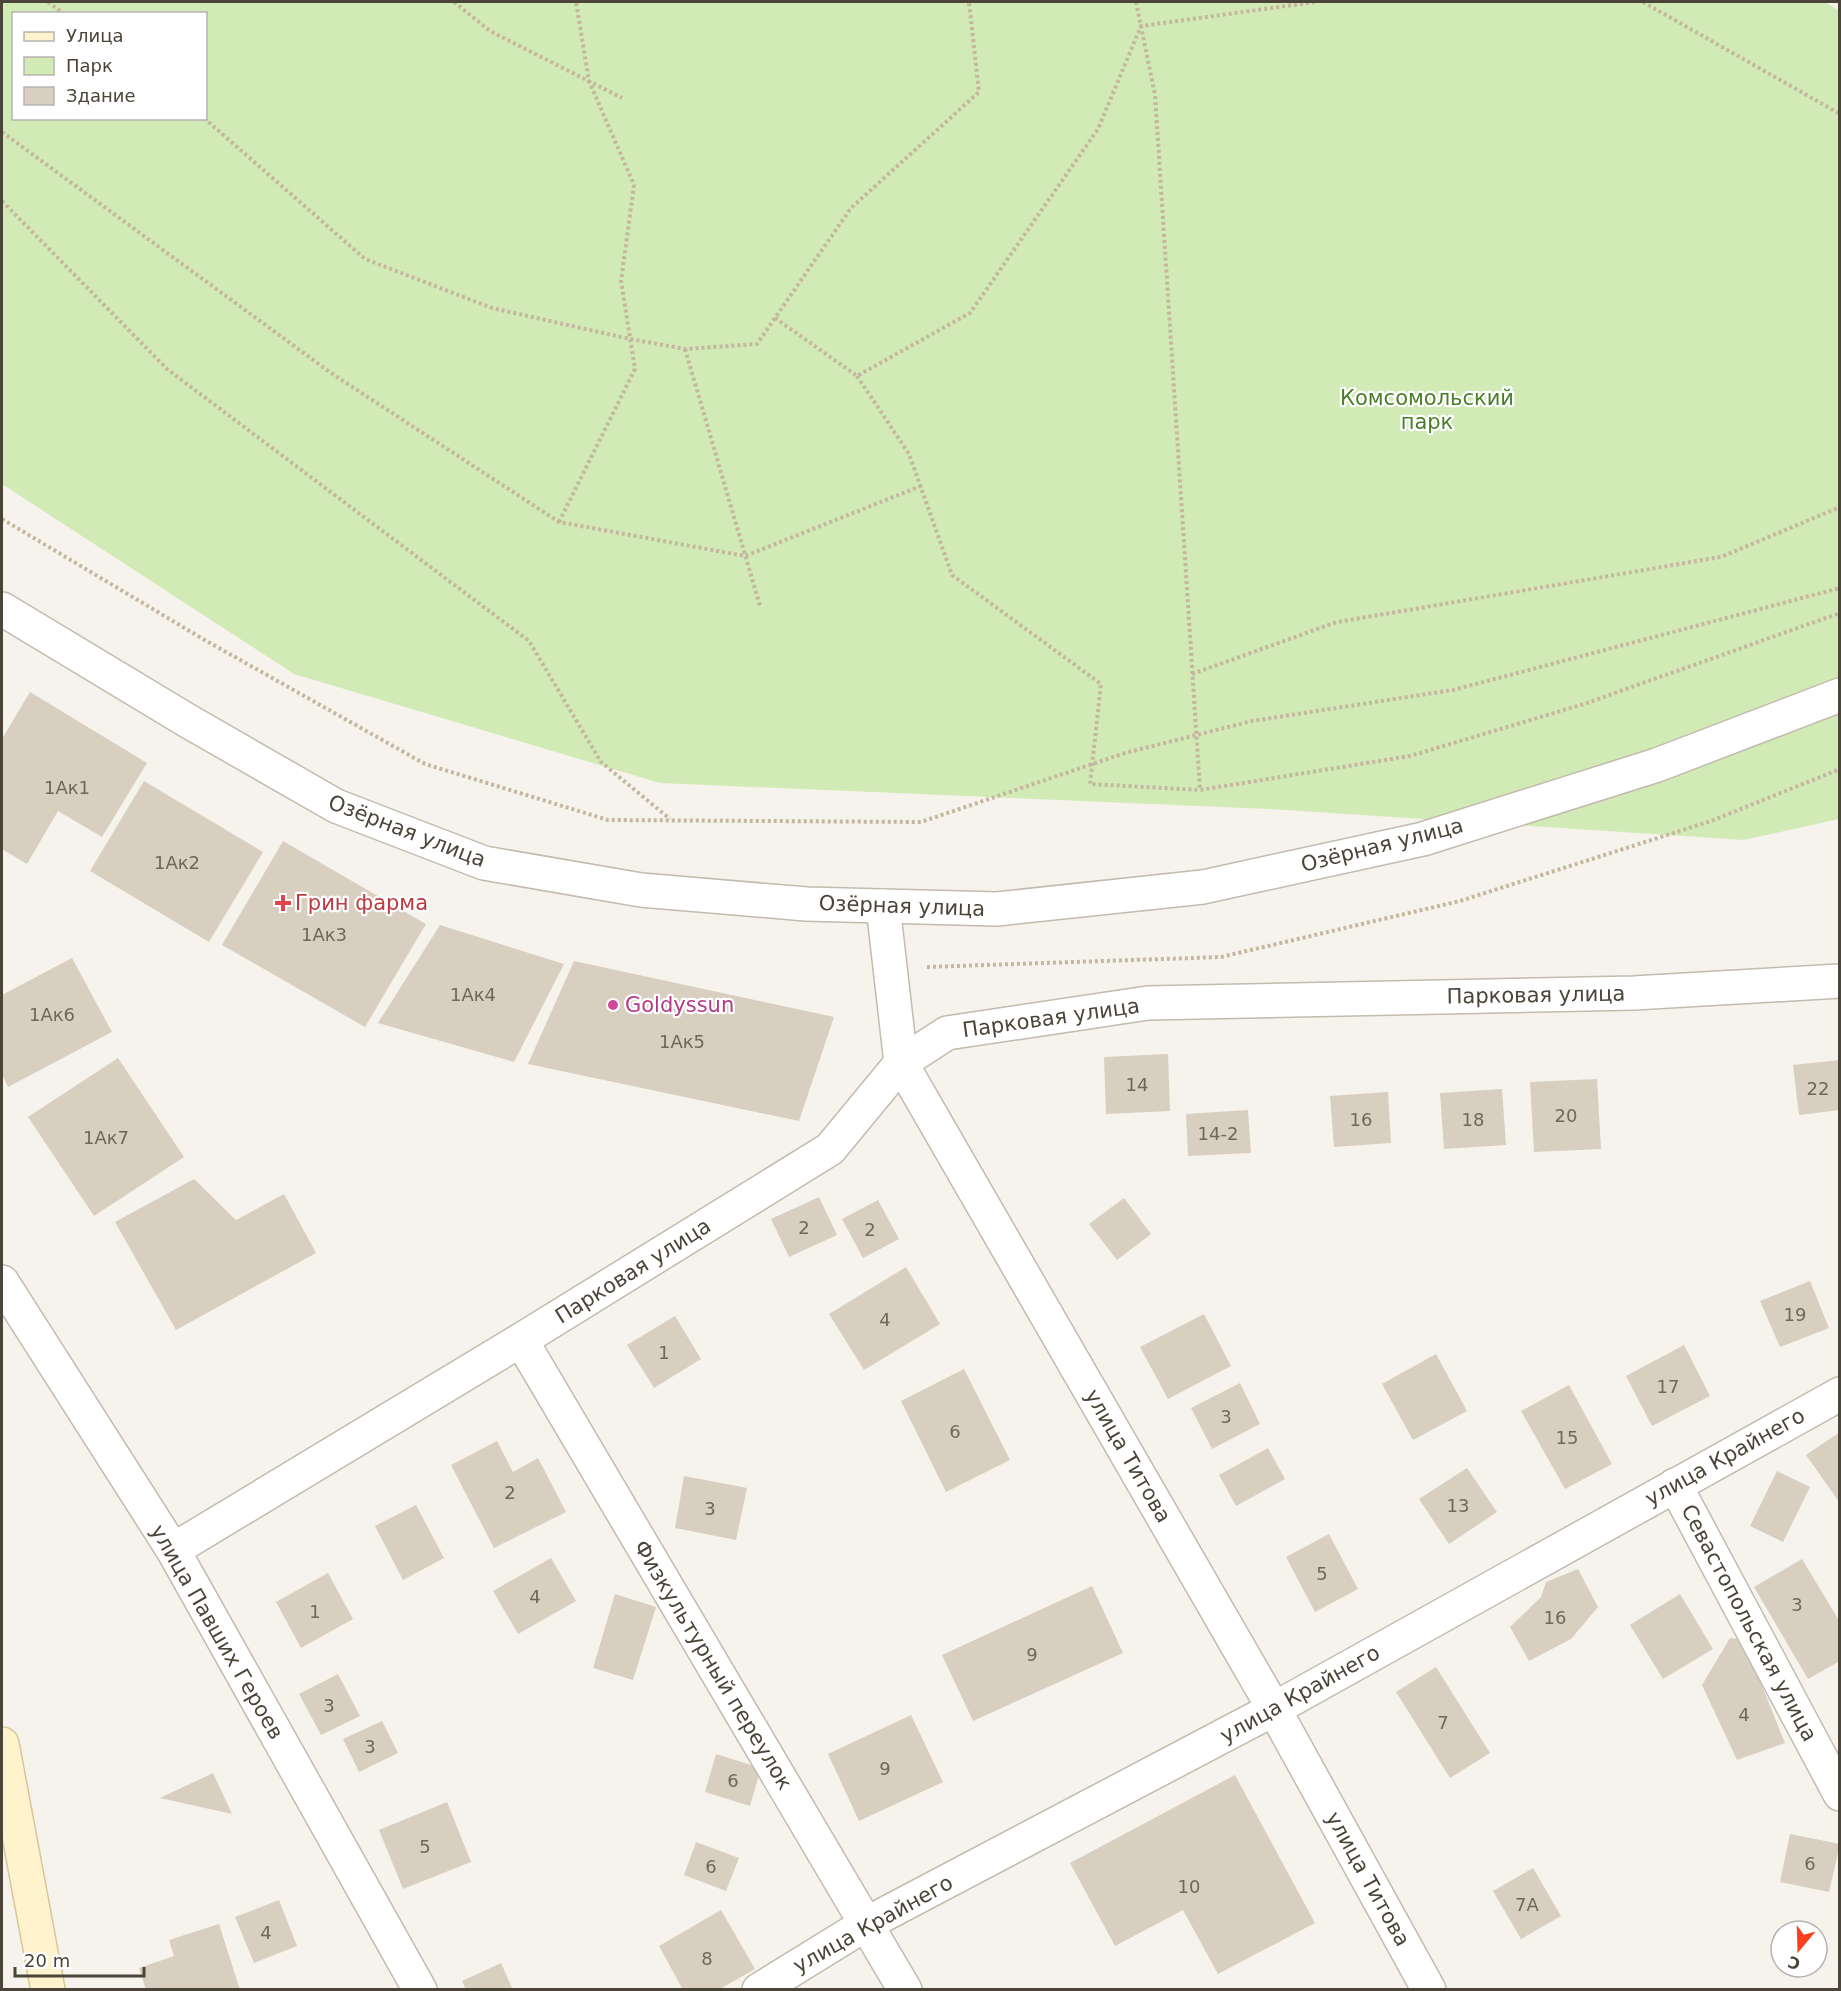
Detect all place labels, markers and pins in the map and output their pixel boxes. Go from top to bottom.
place label: Грин фарма [295,891,428,915]
marker: Грин фарма [276,896,290,910]
place label: Goldyssun [625,993,734,1017]
marker: Goldyssun [606,998,620,1012]

